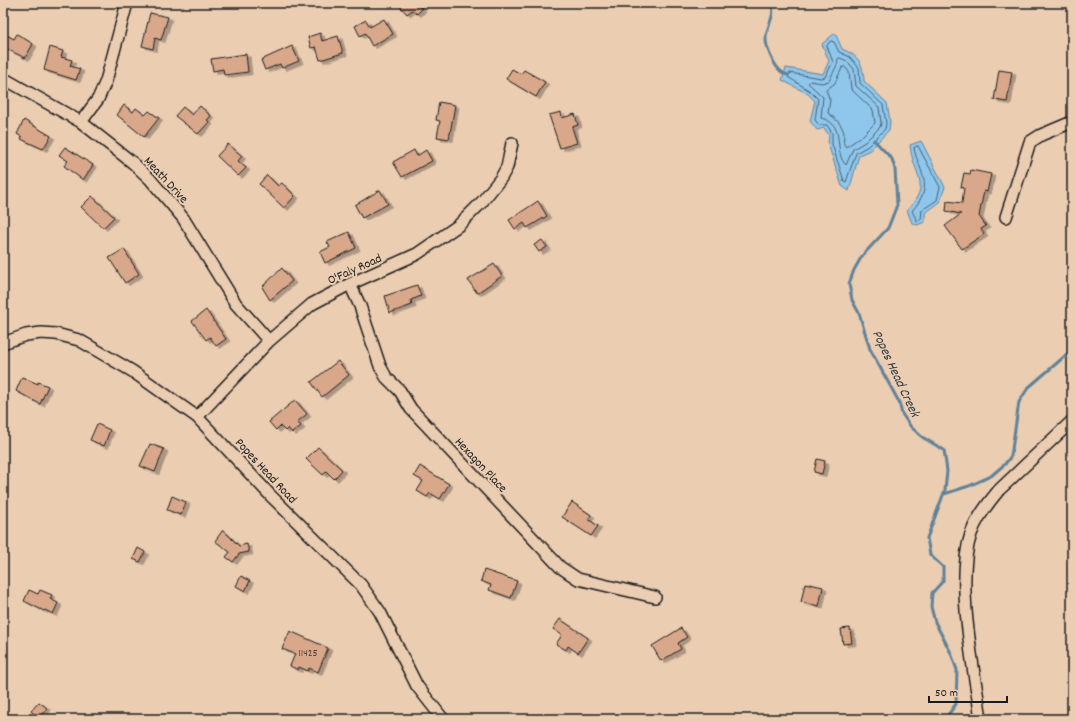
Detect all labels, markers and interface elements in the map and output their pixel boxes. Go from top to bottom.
street label: Meath Drive [138,153,192,209]
street label: O'Faly Road [325,250,385,291]
water label: Popes Head Creek [866,327,925,422]
street label: Hexagon Place [449,434,511,498]
street label: Popes Head Road [230,435,301,509]
house number: 11425 [298,646,318,662]
scale bar [929,678,1007,704]
text: 50 m [935,685,958,702]

